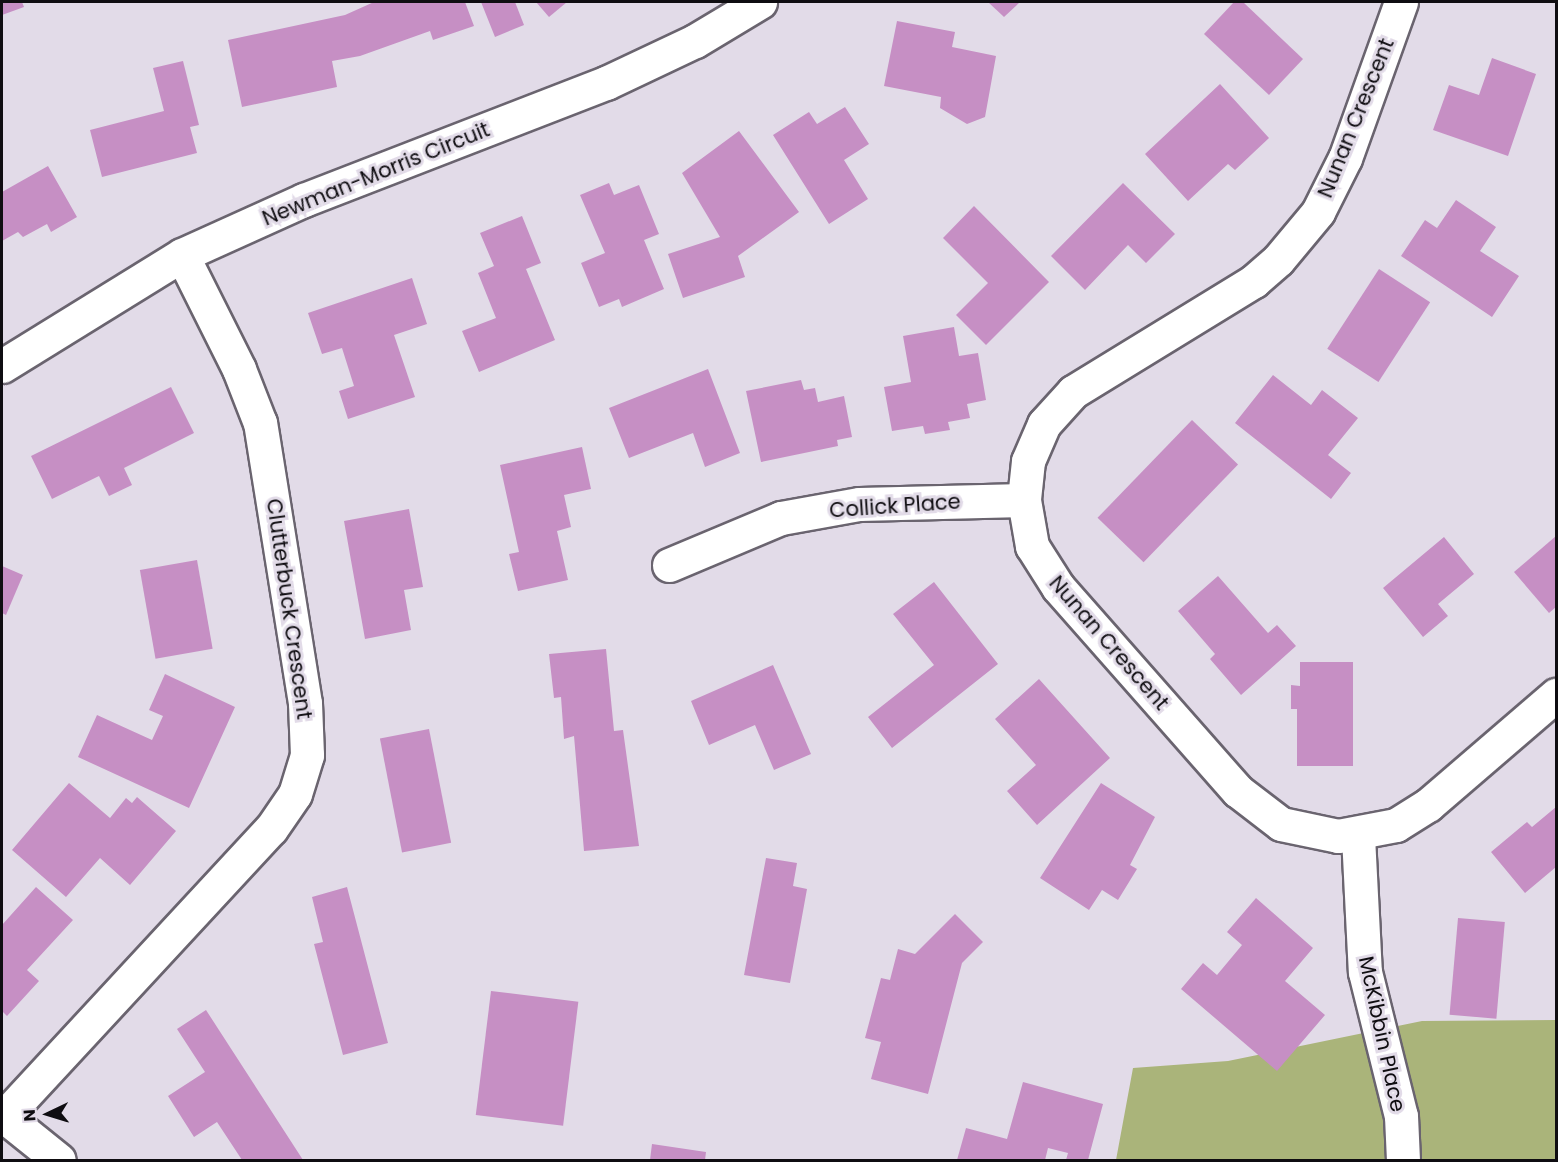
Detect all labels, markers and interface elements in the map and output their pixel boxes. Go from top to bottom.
street label: Nunan Crescent [1313,35,1399,201]
street label: Newman-Morris Circuit [259,117,493,231]
street label: Collick Place [828,489,962,523]
street label: Clutterbuck Crescent [261,497,317,721]
street label: Nunan Crescent [1044,571,1174,715]
street label: McKibbin Place [1353,954,1411,1114]
north arrow [18,1084,78,1144]
text: N [18,1108,41,1122]

